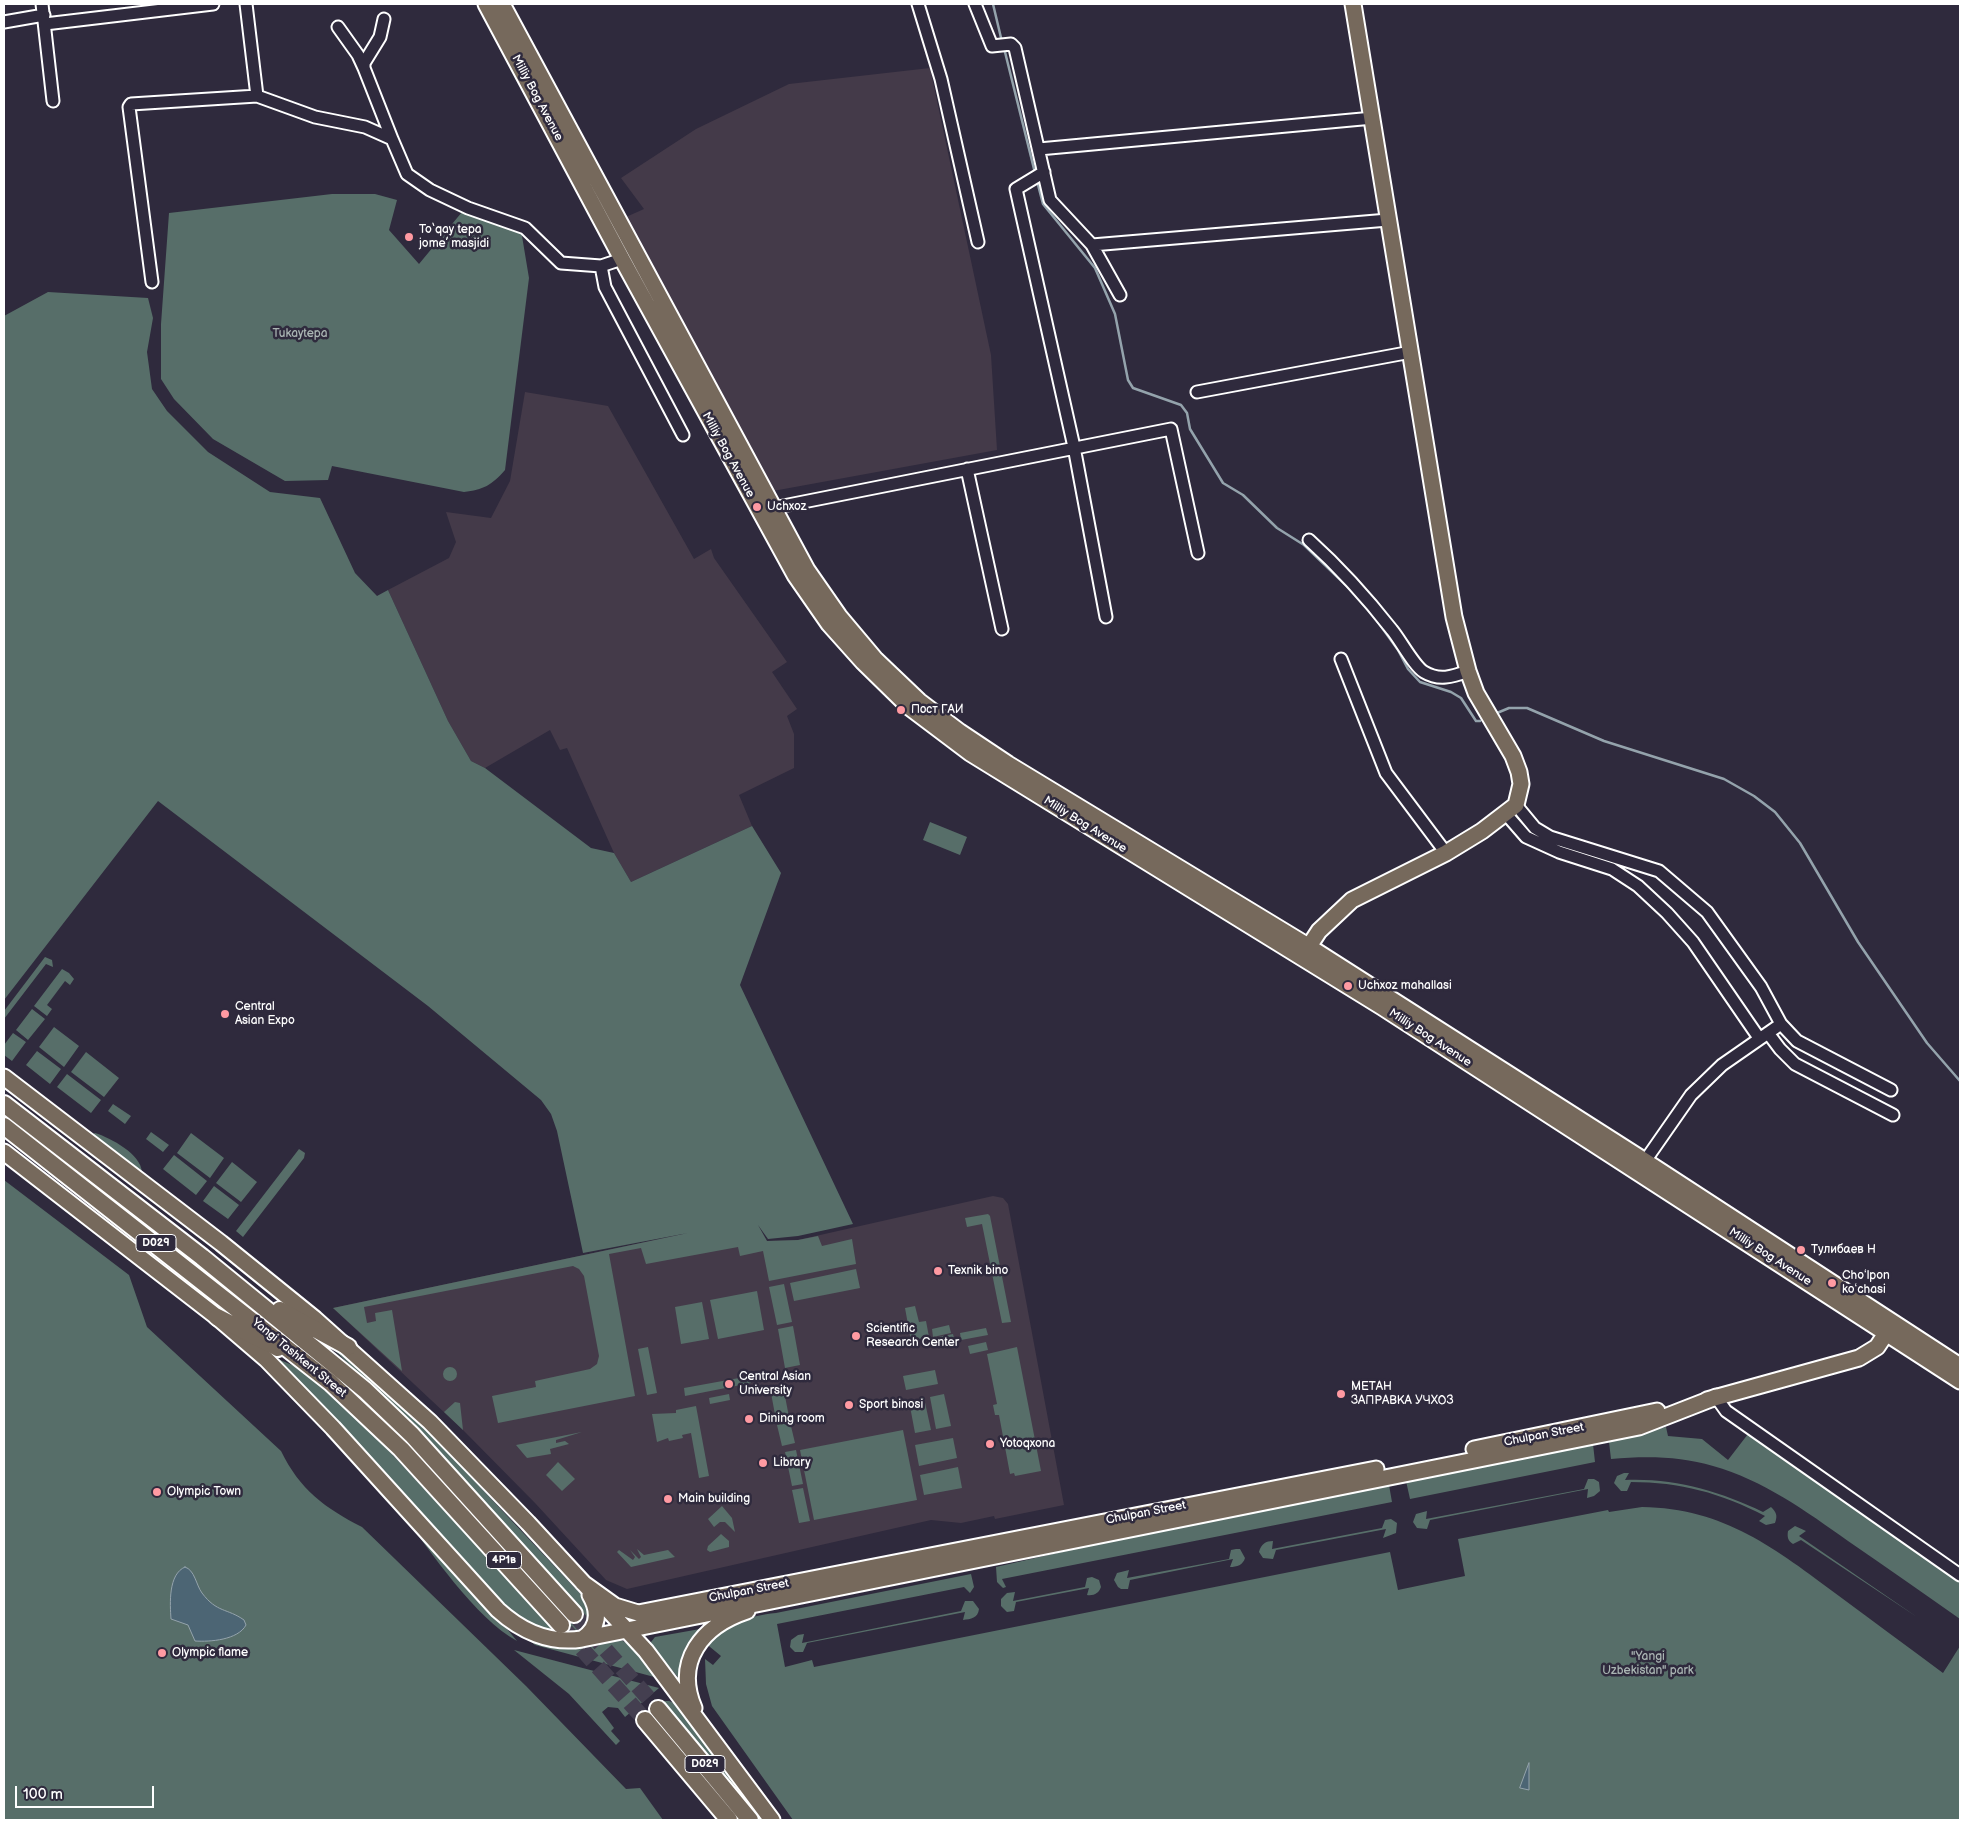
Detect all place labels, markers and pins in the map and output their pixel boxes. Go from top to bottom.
place label: To‘qay tepa jome’ masjidi [419,223,489,251]
marker: To‘qay tepa jome’ masjidi [403,231,415,243]
place label: Uchxoz [767,500,806,514]
marker: Uchxoz [751,501,763,513]
place label: Пост ГАИ [911,703,964,717]
marker: Пост ГАИ [895,704,907,716]
place label: Uchxoz mahallasi [1358,979,1452,993]
marker: Uchxoz mahallasi [1342,980,1354,992]
place label: Central Asian Expo [235,1000,295,1028]
marker: Central Asian Expo [219,1008,231,1020]
place label: Тулибаев Н [1811,1243,1876,1257]
marker: Тулибаев Н [1795,1244,1807,1256]
place label: Texnik bino [948,1264,1008,1278]
marker: Texnik bino [932,1265,944,1277]
place label: Choʻlpon koʻchasi [1842,1269,1890,1297]
marker: Choʻlpon koʻchasi [1826,1277,1838,1289]
place label: Scientific Research Center [866,1322,959,1350]
marker: Scientific Research Center [850,1330,862,1342]
place label: Central Asian University [739,1370,811,1398]
marker: Central Asian University [723,1378,735,1390]
place label: МЕТАН ЗАПРАВКА УЧХОЗ [1351,1380,1453,1408]
marker: МЕТАН ЗАПРАВКА УЧХОЗ [1335,1388,1347,1400]
place label: Sport binosi [859,1398,923,1412]
marker: Sport binosi [843,1399,855,1411]
place label: Dining room [759,1412,825,1426]
marker: Dining room [743,1413,755,1425]
place label: Yotoqxona [1000,1437,1055,1451]
marker: Yotoqxona [984,1438,996,1450]
place label: Library [773,1456,811,1470]
marker: Library [757,1457,769,1469]
place label: Olympic Town [167,1485,241,1499]
marker: Olympic Town [151,1486,163,1498]
place label: Main building [678,1492,750,1506]
marker: Main building [662,1493,674,1505]
place label: Olympic flame [172,1646,248,1660]
marker: Olympic flame [156,1647,168,1659]

